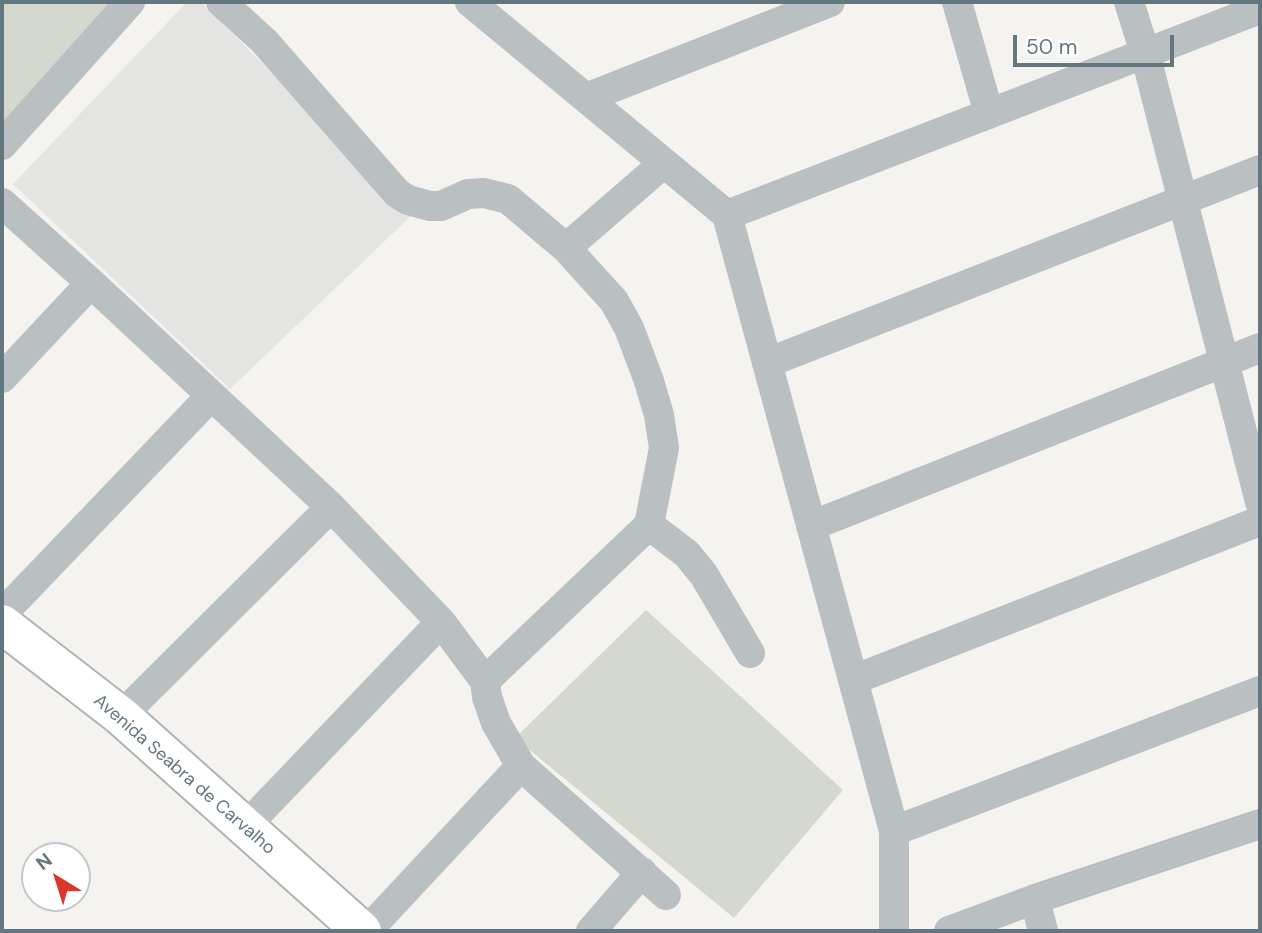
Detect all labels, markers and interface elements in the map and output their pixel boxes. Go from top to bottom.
scale bar [1017,21,1178,65]
text: 50 m [1026,33,1077,61]
street label: Avenida Seabra de Carvalho [89,690,279,860]
north arrow [21,842,91,912]
text: N [31,848,57,876]

